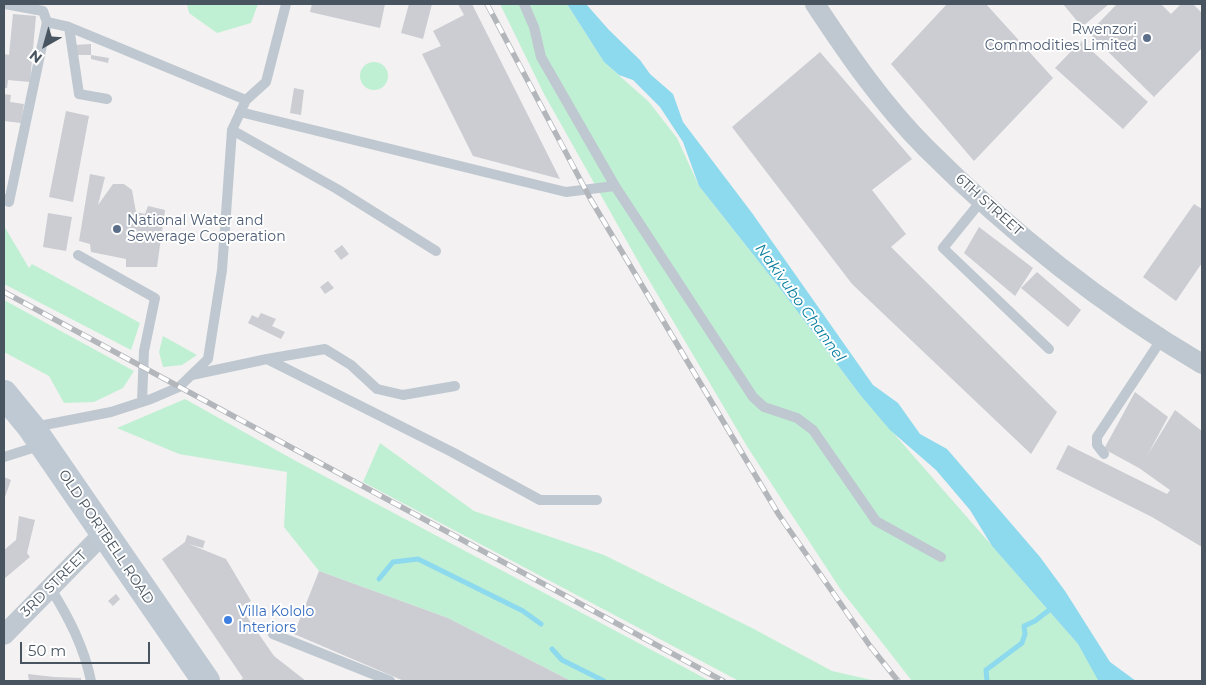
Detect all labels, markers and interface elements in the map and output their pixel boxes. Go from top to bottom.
north arrow [20,20,70,70]
place label: Rwenzori Commodities Limited [985,22,1137,54]
marker: Rwenzori Commodities Limited [1141,32,1153,44]
text: N [26,46,46,67]
street label: 6TH STREET [952,170,1026,240]
place label: National Water and Sewerage Cooperation [127,213,286,246]
marker: National Water and Sewerage Cooperation [111,223,123,235]
water label: Nakivubo Channel [751,240,849,366]
street label: OLD PORTBELL ROAD [55,467,157,607]
street label: 3RD STREET [17,547,91,621]
place label: Villa Kololo Interiors [238,604,314,636]
marker: Villa Kololo Interiors [222,614,234,626]
scale bar [22,632,152,664]
text: 50 m [28,641,66,660]

